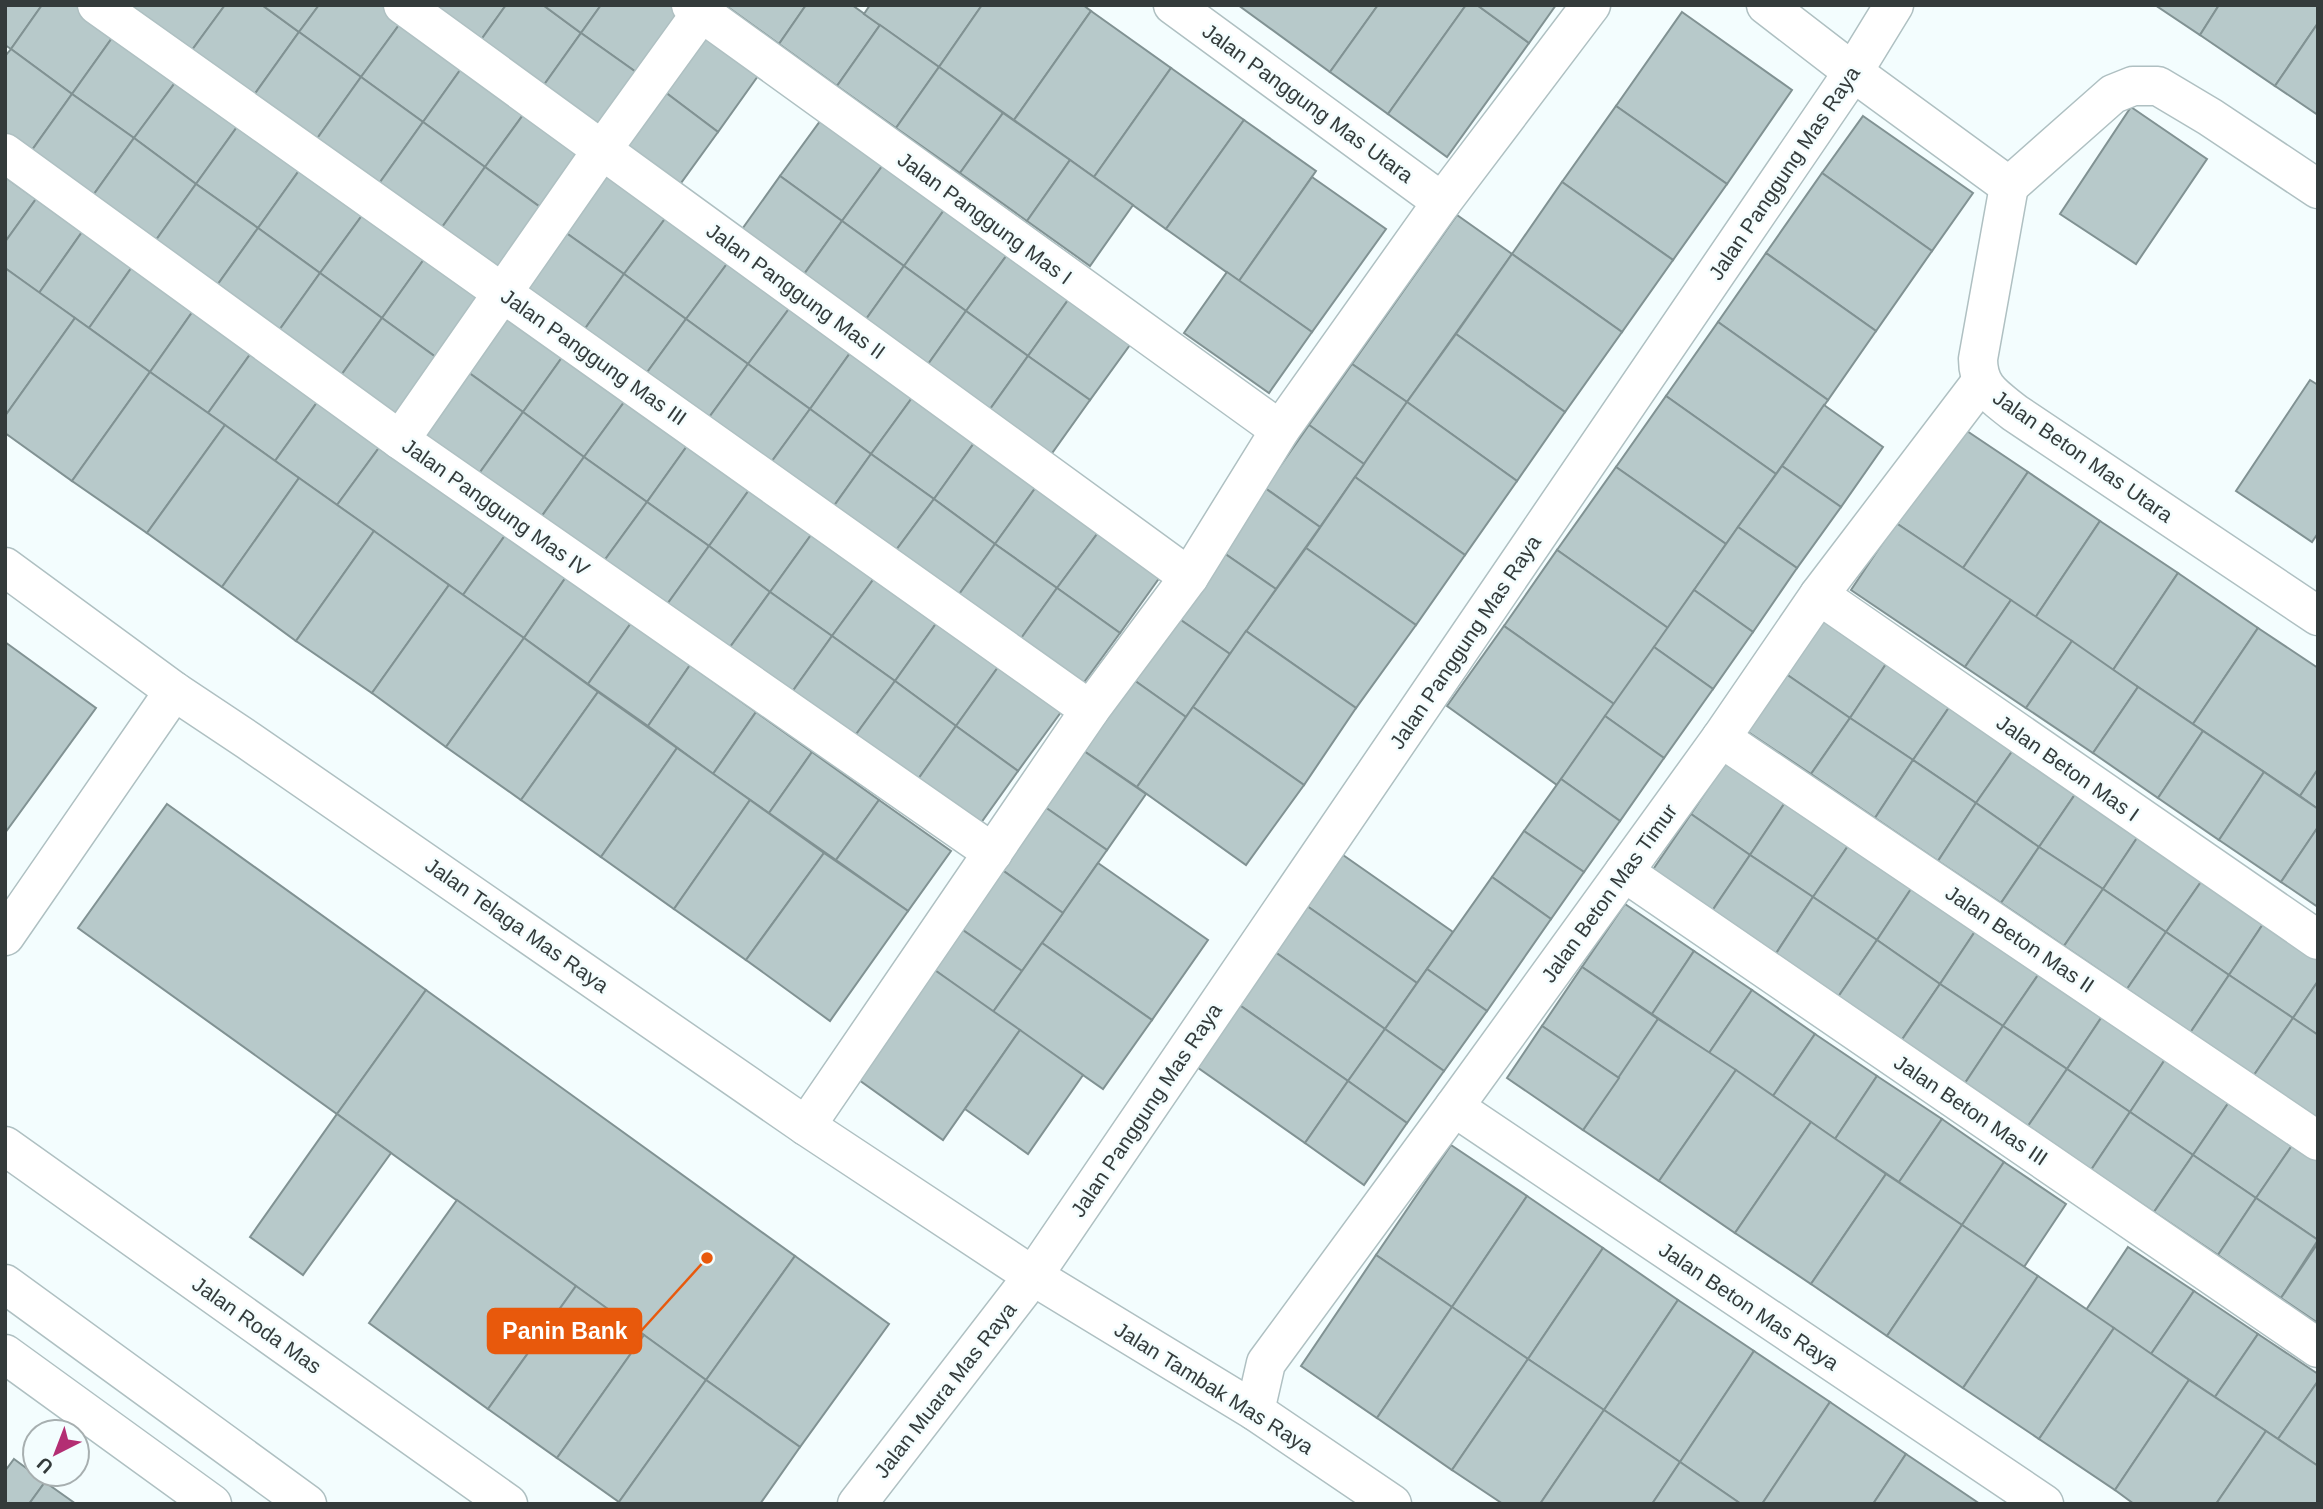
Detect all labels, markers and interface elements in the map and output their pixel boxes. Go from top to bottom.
street label: Jalan Panggung Mas Utara [1198,19,1418,187]
street label: Jalan Panggung Mas Raya [1704,62,1864,284]
street label: Jalan Panggung Mas I [894,147,1076,289]
street label: Jalan Panggung Mas II [702,219,890,363]
street label: Jalan Panggung Mas III [497,284,691,430]
street label: Jalan Beton Mas Utara [1989,385,2177,527]
street label: Jalan Panggung Mas IV [398,434,594,580]
street label: Jalan Panggung Mas Raya [1385,531,1545,753]
street label: Jalan Beton Mas I [1993,710,2143,826]
street label: Jalan Beton Mas Timur [1537,799,1681,987]
street label: Jalan Telaga Mas Raya [421,853,613,997]
street label: Jalan Beton Mas II [1941,881,2099,997]
street label: Jalan Panggung Mas Raya [1066,999,1226,1221]
street label: Jalan Beton Mas III [1890,1050,2052,1170]
street label: Jalan Beton Mas Raya [1655,1237,1843,1375]
street label: Jalan Roda Mas [188,1272,326,1378]
street label: Jalan Muara Mas Raya [869,1298,1021,1482]
callout: Panin Bank [488,1309,641,1353]
street label: Jalan Tambak Mas Raya [1111,1317,1318,1459]
text: Panin Bank [502,1318,628,1344]
north arrow [21,1418,91,1488]
text: U [33,1453,57,1478]

